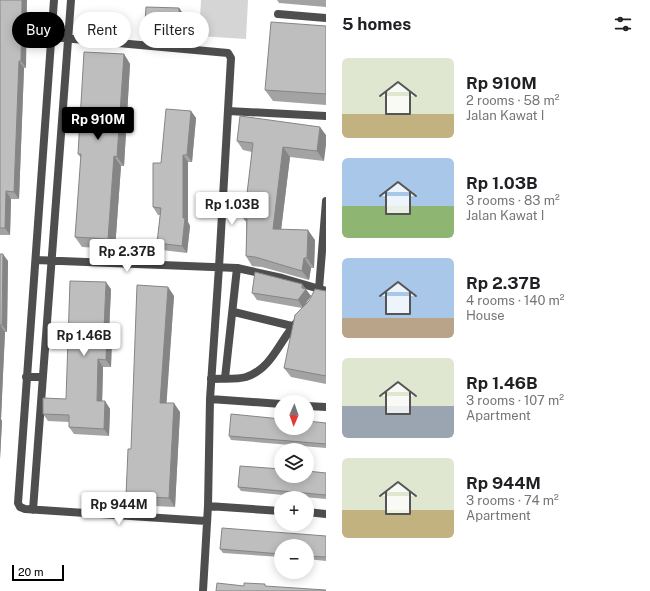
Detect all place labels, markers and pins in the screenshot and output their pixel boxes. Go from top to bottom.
pin: Rp 910M [61,107,135,141]
pin: Rp 1.03B [191,192,273,226]
pin: Rp 2.37B [86,239,168,273]
pin: Rp 1.46B [43,323,125,357]
pin: Rp 944M [82,492,156,526]

